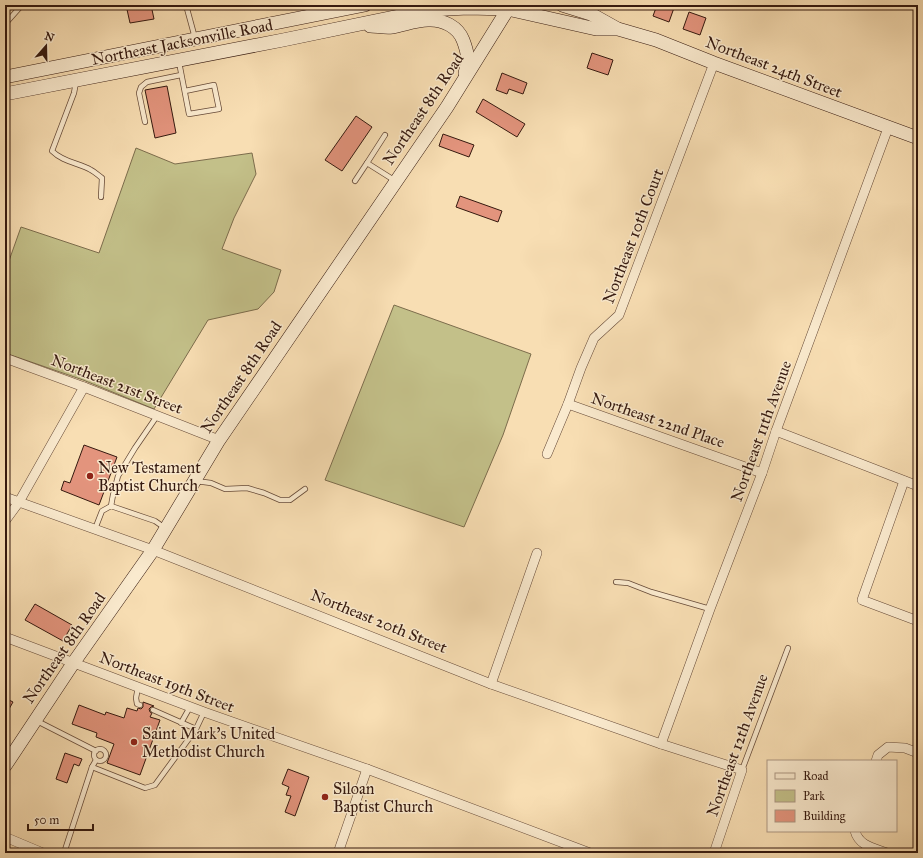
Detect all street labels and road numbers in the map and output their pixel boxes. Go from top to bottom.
street label: Northeast Jacksonville Road [90,15,275,70]
street label: Northeast 24th Street [703,32,845,102]
street label: Northeast 8th Road [379,49,467,169]
street label: Northeast 10th Court [598,165,668,306]
street label: Northeast 8th Road [197,317,285,437]
street label: Northeast 21st Street [49,350,186,418]
street label: Northeast 11th Avenue [727,357,796,504]
street label: Northeast 22nd Place [589,388,728,452]
street label: Northeast 20th Street [308,585,450,657]
street label: Northeast 8th Road [19,589,109,707]
street label: Northeast 19th Street [97,648,237,717]
street label: Northeast 12th Avenue [702,671,772,819]

